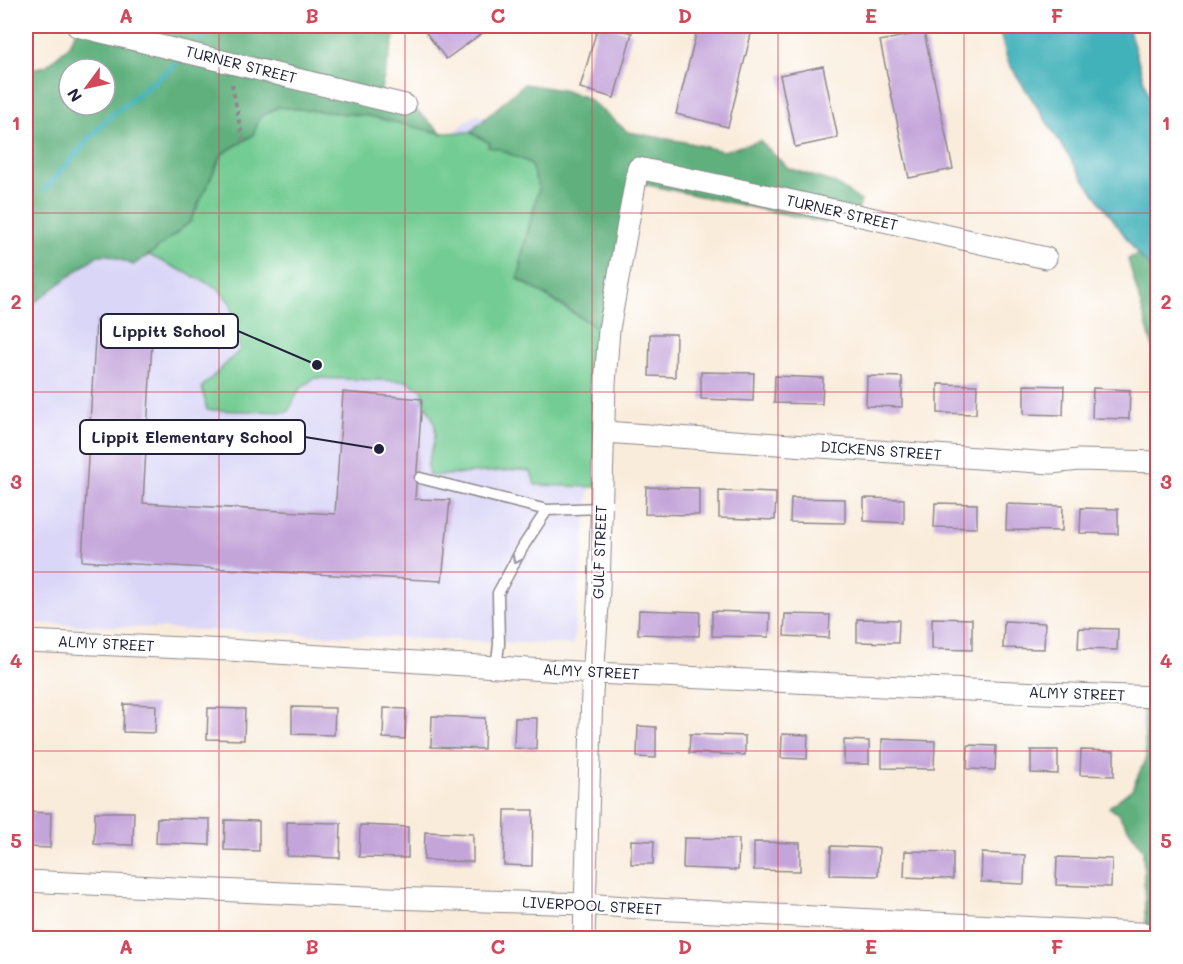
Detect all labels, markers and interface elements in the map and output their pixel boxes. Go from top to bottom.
text: A [119,2,133,28]
text: B [305,2,319,28]
text: C [491,2,506,28]
text: D [678,2,692,28]
text: E [865,2,877,28]
text: F [1051,2,1064,28]
street label: TURNER STREET [184,41,299,88]
north arrow [57,57,117,117]
text: N [62,85,86,106]
text: 1 [12,109,20,135]
text: 1 [1162,109,1170,135]
street label: TURNER STREET [784,189,900,235]
text: 2 [10,288,22,314]
text: 2 [1160,288,1172,314]
callout: Lippitt School [101,314,238,348]
text: Lippitt School [113,320,225,341]
callout: Lippit Elementary School [80,420,305,454]
text: Lippit Elementary School [92,426,292,447]
street label: DICKENS STREET [820,436,942,464]
text: 3 [10,468,22,494]
text: 3 [1160,468,1172,494]
street label: GULF STREET [587,505,611,599]
one-way arrow [512,554,523,564]
street label: ALMY STREET [57,630,155,656]
text: 4 [10,647,23,673]
text: 4 [1160,647,1173,673]
street label: ALMY STREET [542,658,640,684]
street label: ALMY STREET [1028,681,1126,705]
text: 5 [10,827,22,853]
text: 5 [1160,827,1172,853]
street label: LIVERPOOL STREET [522,891,662,919]
text: A [119,933,133,959]
text: B [305,933,319,959]
text: C [491,933,506,959]
text: D [678,933,692,959]
text: E [865,933,877,959]
text: F [1051,933,1064,959]

